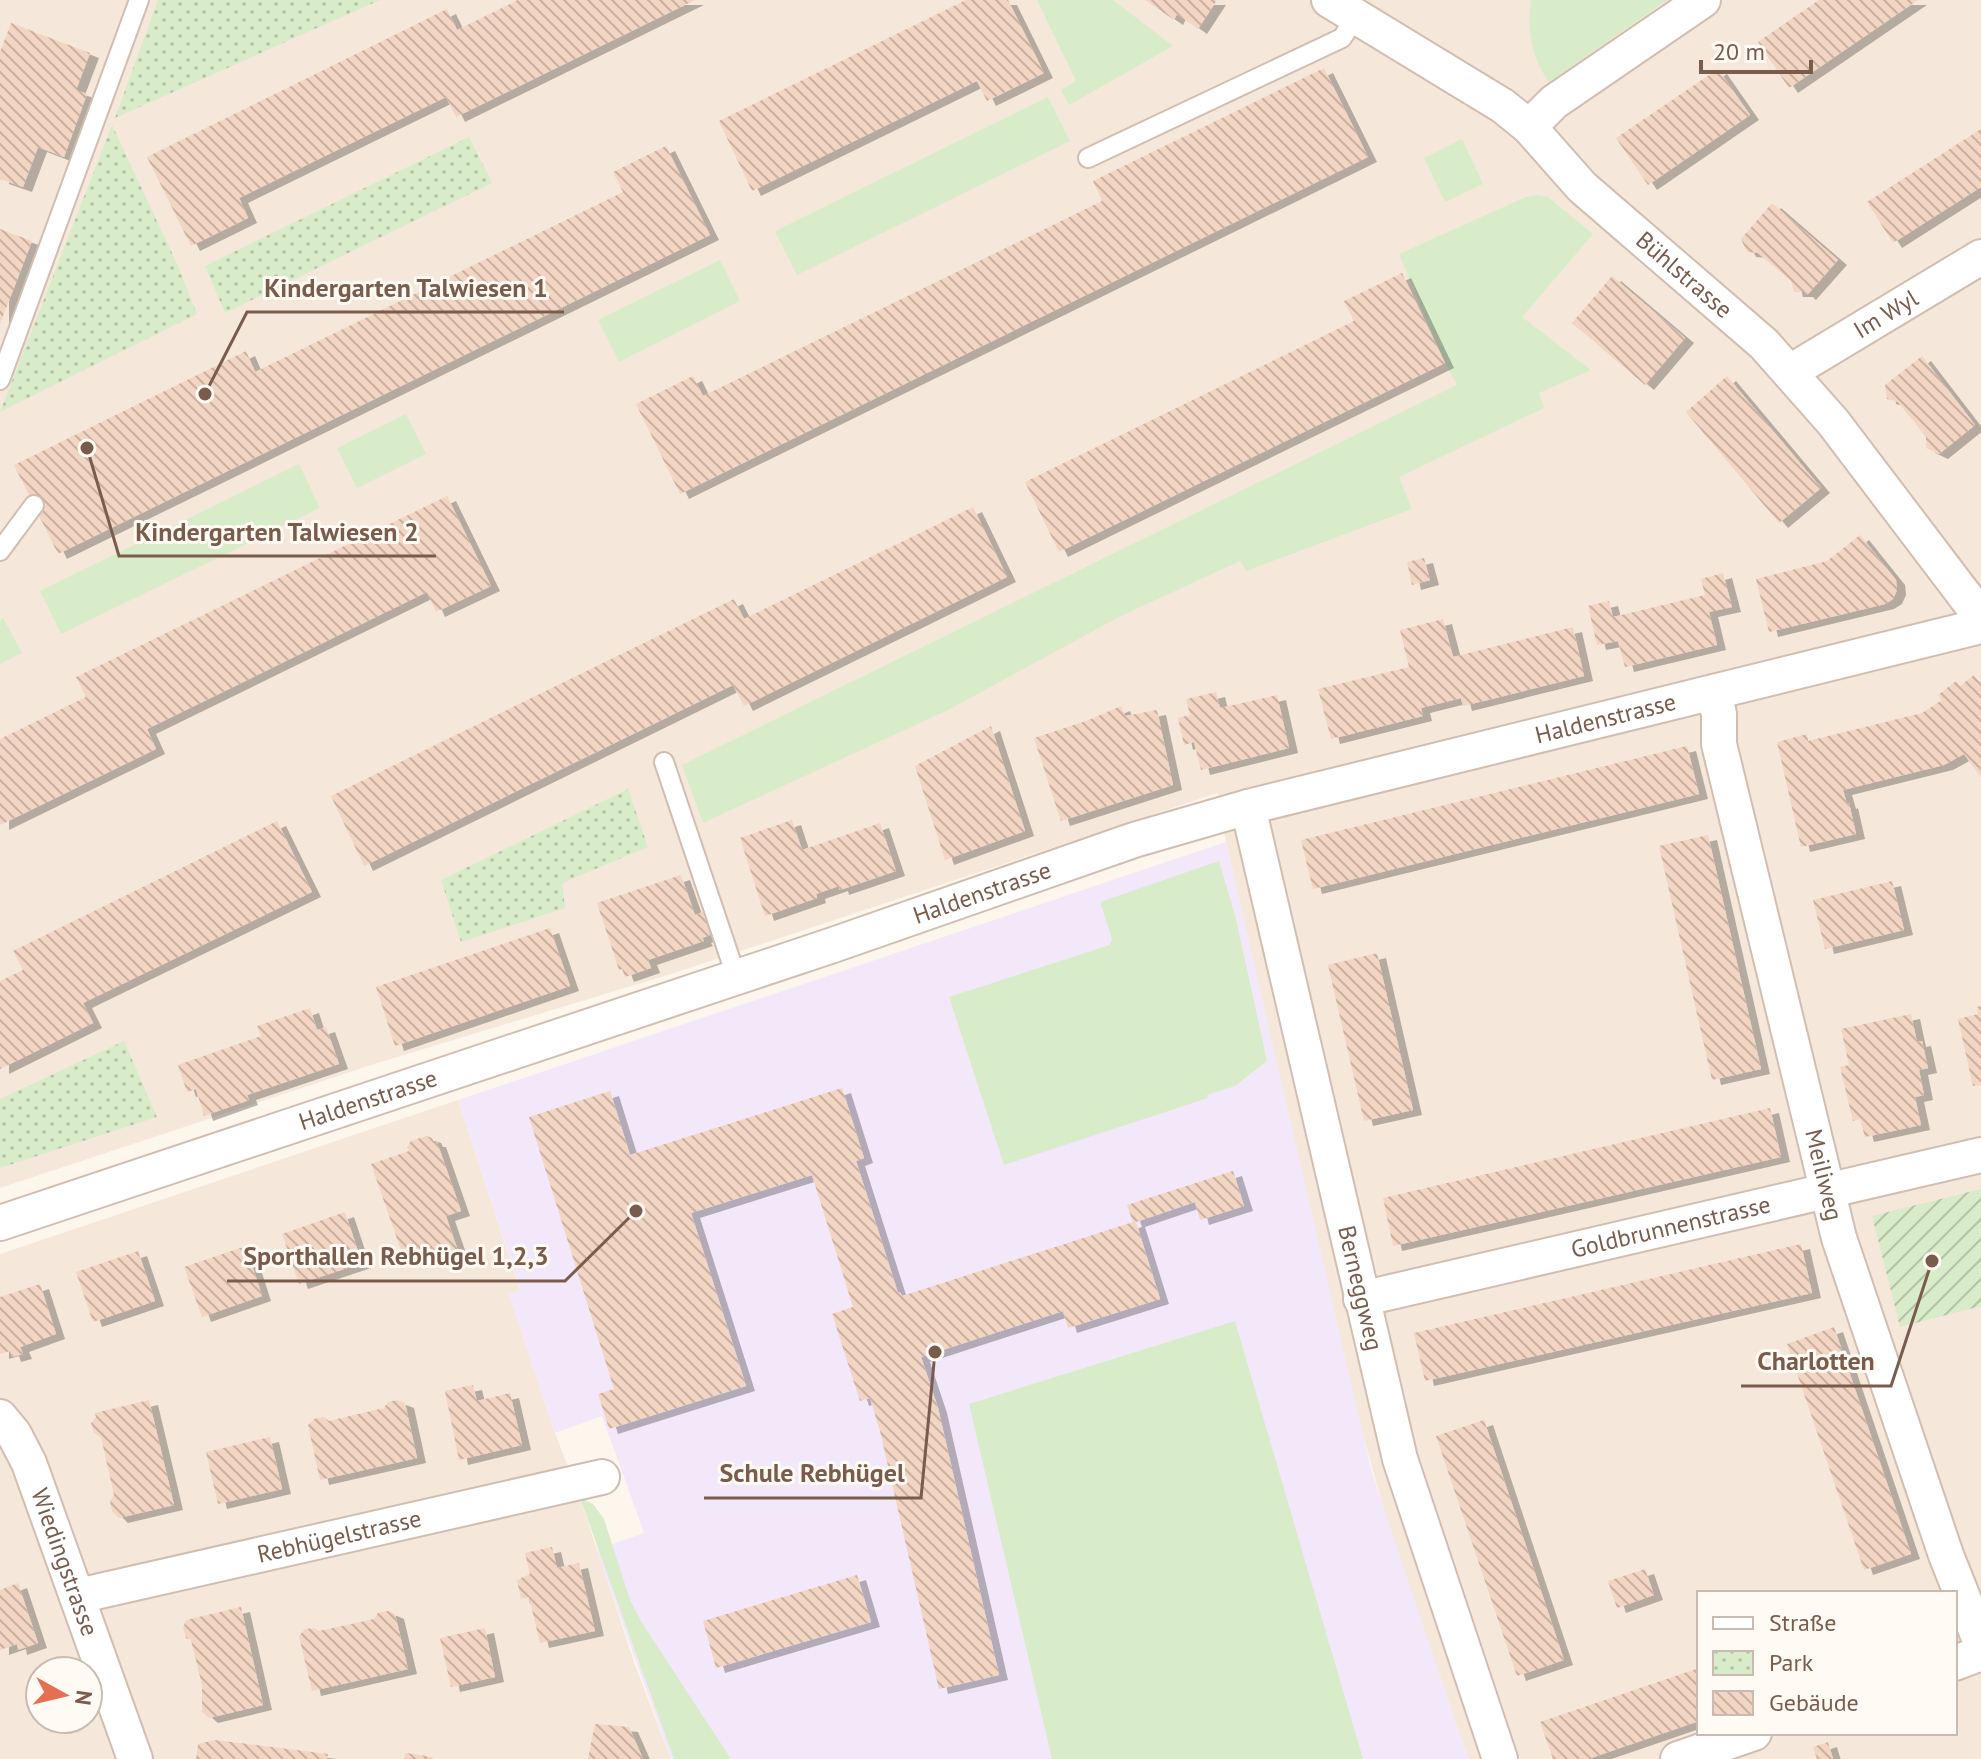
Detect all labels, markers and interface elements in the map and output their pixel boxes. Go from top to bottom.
scale bar [1701,24,1811,74]
text: 20 m [1713,36,1765,67]
street label: Bühlstrasse [1630,224,1739,325]
callout: Kindergarten Talwiesen 1 [247,262,564,312]
text: Kindergarten Talwiesen 1 [264,271,548,304]
street label: Im Wyl [1848,282,1924,345]
callout: Kindergarten Talwiesen 2 [119,506,436,556]
text: Kindergarten Talwiesen 2 [135,515,419,548]
street label: Haldenstrasse [1532,686,1679,751]
street label: Haldenstrasse [909,854,1055,931]
street label: Haldenstrasse [295,1062,441,1137]
street label: Meiliweg [1798,1126,1850,1224]
street label: Goldbrunnenstrasse [1568,1188,1773,1265]
street label: Berneggweg [1331,1222,1390,1354]
callout: Sporthallen Rebhügel 1,2,3 [227,1231,565,1281]
text: Sporthallen Rebhügel 1,2,3 [243,1239,549,1272]
callout: Charlotten [1741,1336,1891,1386]
text: Charlotten [1757,1344,1875,1377]
callout: Schule Rebhügel [704,1448,921,1498]
text: Schule Rebhügel [719,1456,905,1489]
street label: Wiedingstrasse [24,1484,106,1640]
street label: Rebhügelstrasse [254,1503,424,1570]
legend [1697,1591,1957,1735]
text: Straße [1769,1607,1836,1638]
text: Park [1769,1647,1814,1678]
north arrow [24,1655,104,1735]
text: Gebäude [1769,1687,1859,1718]
text: N [69,1689,99,1707]

